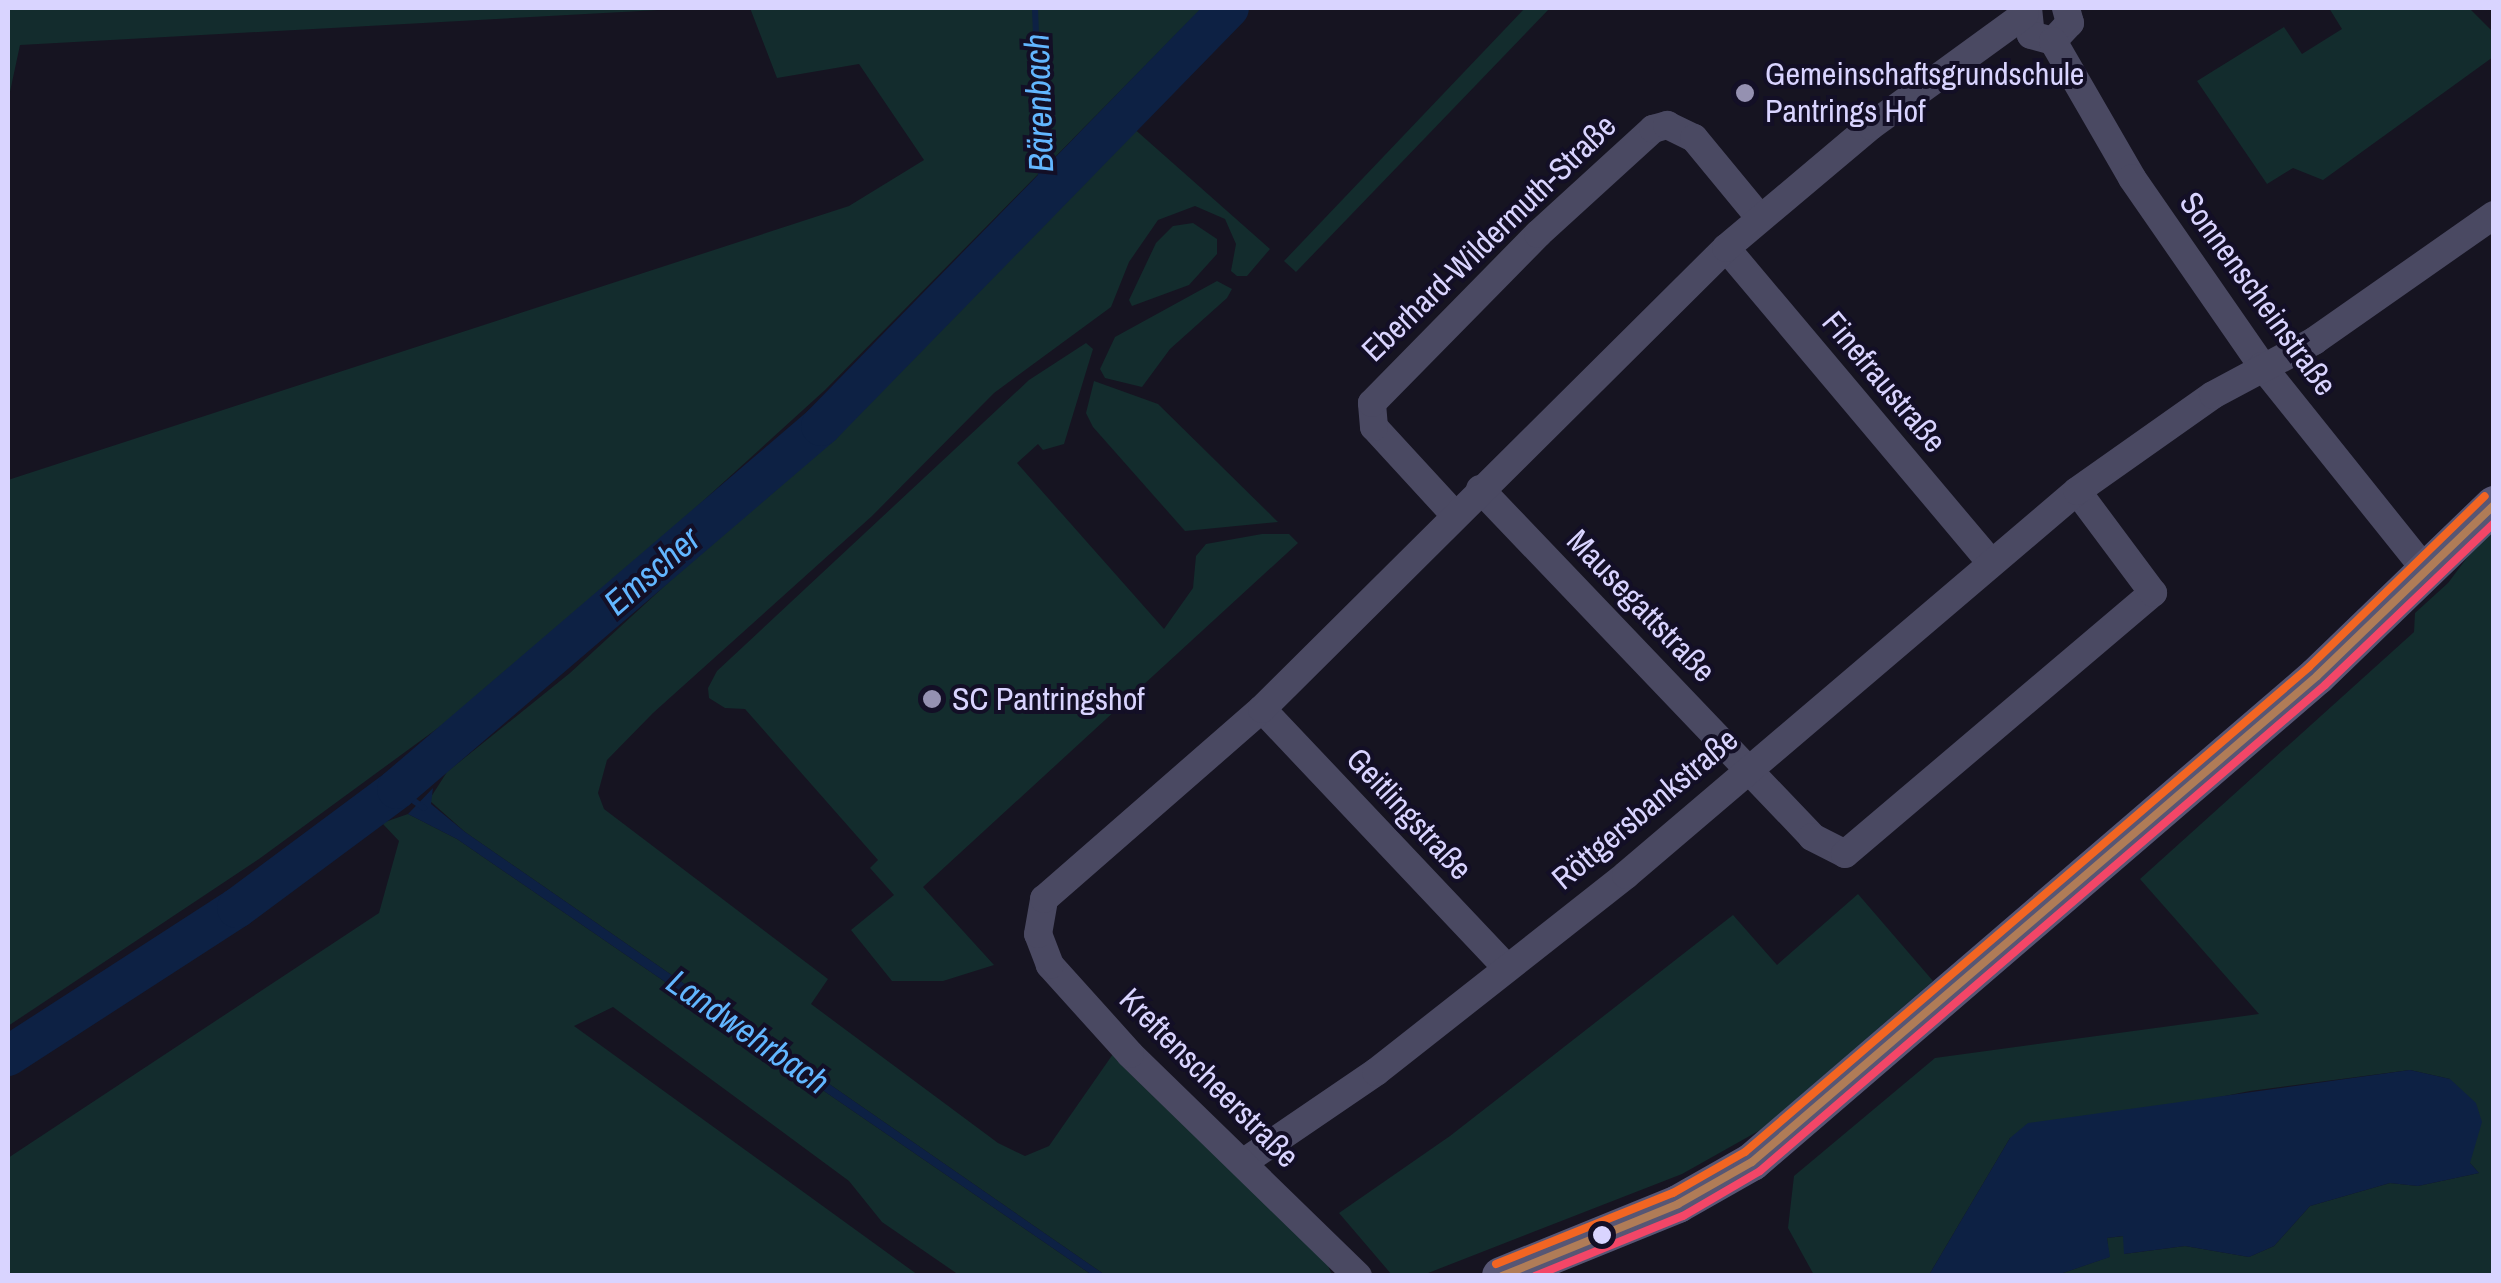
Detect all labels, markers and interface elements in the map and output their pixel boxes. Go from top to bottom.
water label: Bärenbach [1016,33,1062,173]
place label: Gemeinschaftsgrundschule Pantrings Hof [1765,56,2084,131]
marker: Gemeinschaftsgrundschule Pantrings Hof [1734,82,1756,104]
street label: Eberhard-Wildermuth-Straße [1354,107,1624,369]
street label: Sonnenscheinstraße [2171,185,2345,403]
street label: Finefraustraße [1814,304,1954,460]
water label: Emscher [595,518,709,624]
street label: Mausegattstraße [1559,522,1723,690]
place label: SC Pantringshof [952,680,1145,718]
marker: SC Pantringshof [921,688,943,710]
street label: Röttgersbankstraße [1544,720,1746,898]
street label: Geitlingstraße [1338,740,1480,888]
water label: Landwehrbach [659,961,837,1103]
street label: Kreftenscheerstraße [1111,980,1307,1176]
unlabelled marker [1592,1225,1612,1245]

